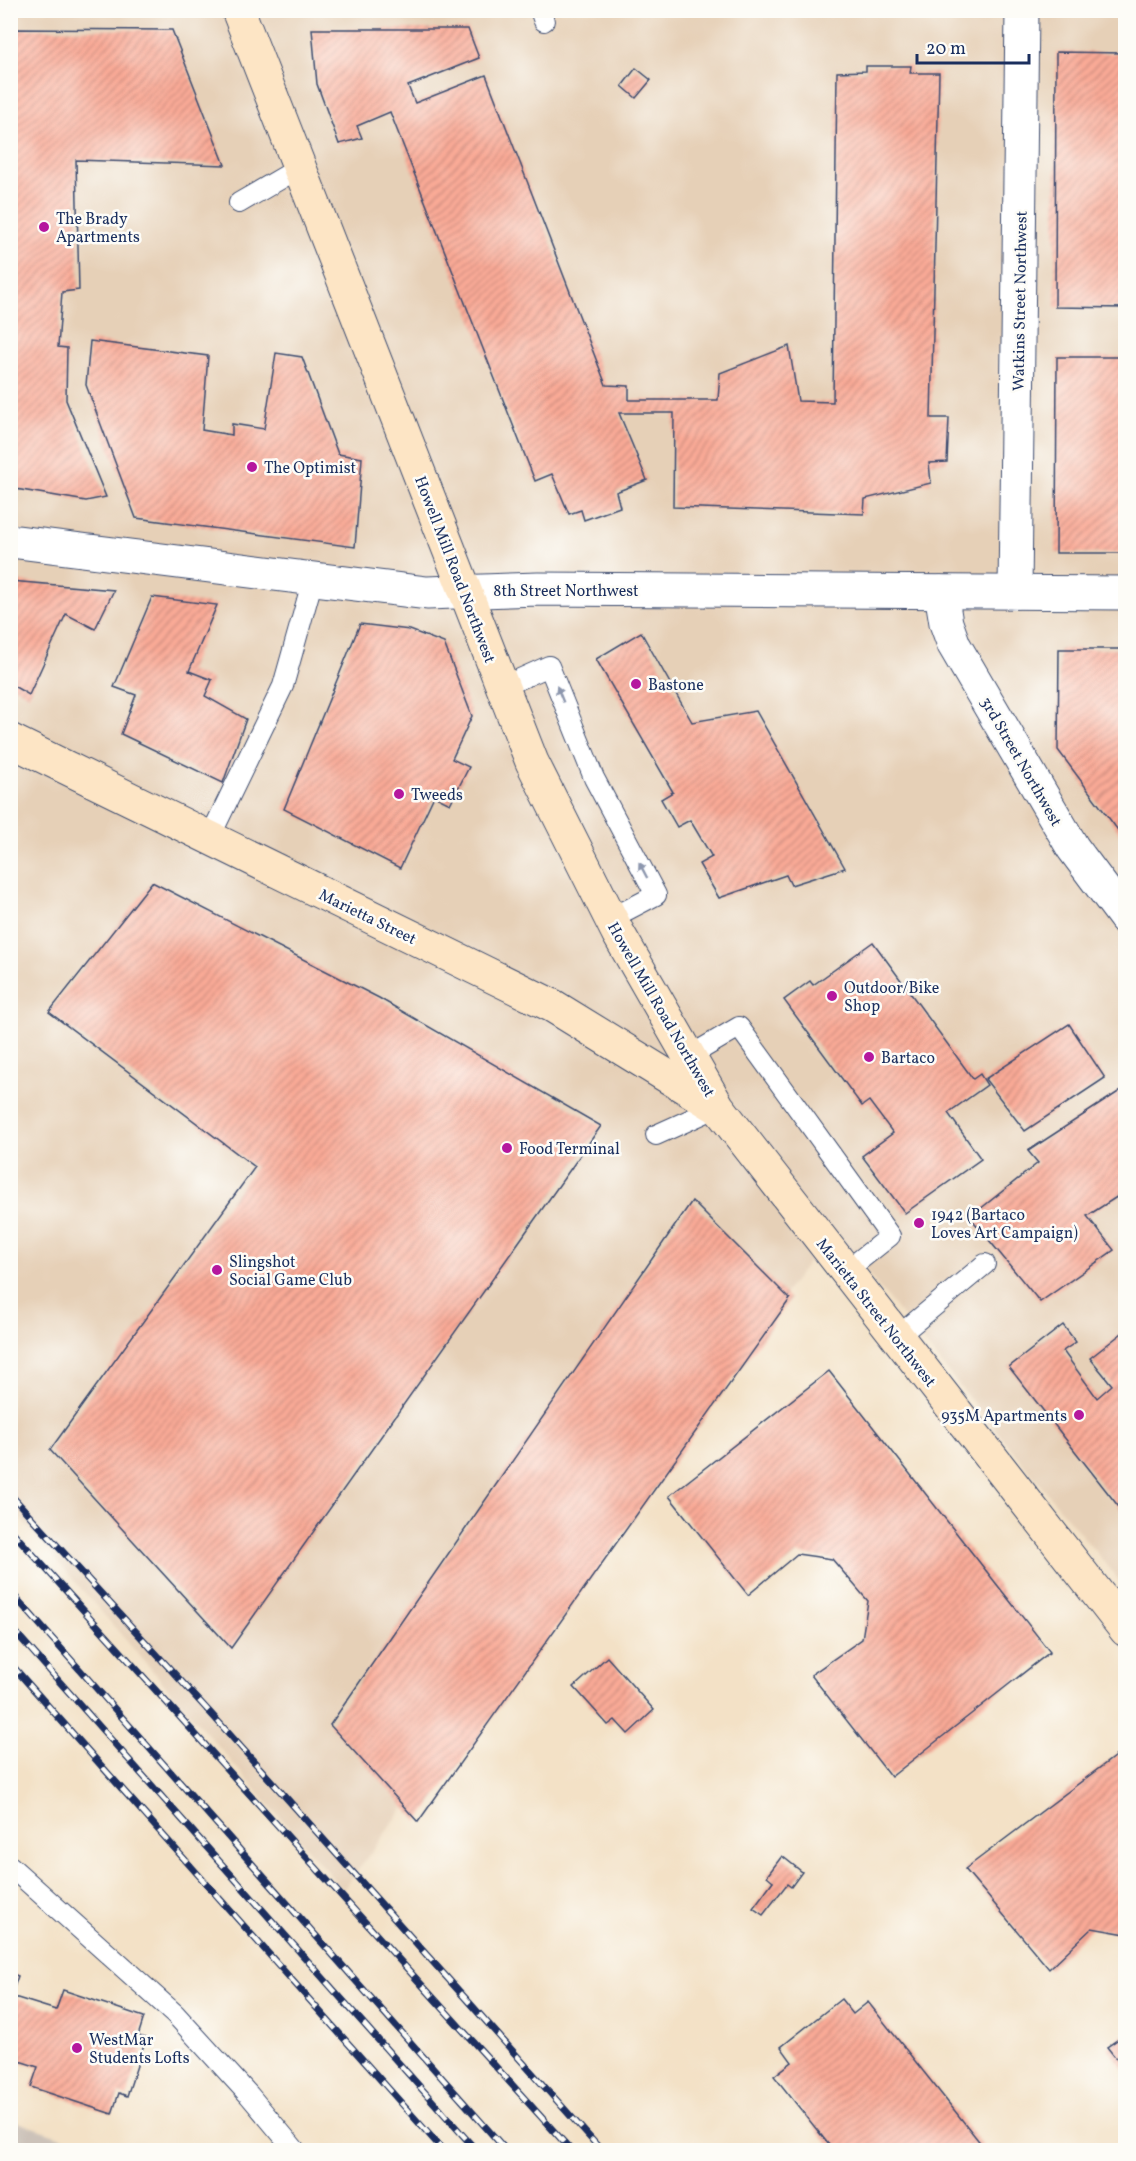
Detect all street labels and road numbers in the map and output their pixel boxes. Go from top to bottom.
street label: Watkins Street Northwest [1008,210,1034,391]
street label: Howell Mill Road Northwest [408,473,500,667]
street label: 8th Street Northwest [493,581,639,603]
street label: 3rd Street Northwest [974,693,1067,831]
street label: Marietta Street [315,885,420,951]
street label: Howell Mill Road Northwest [601,918,720,1102]
street label: Marietta Street Northwest [810,1234,941,1392]

